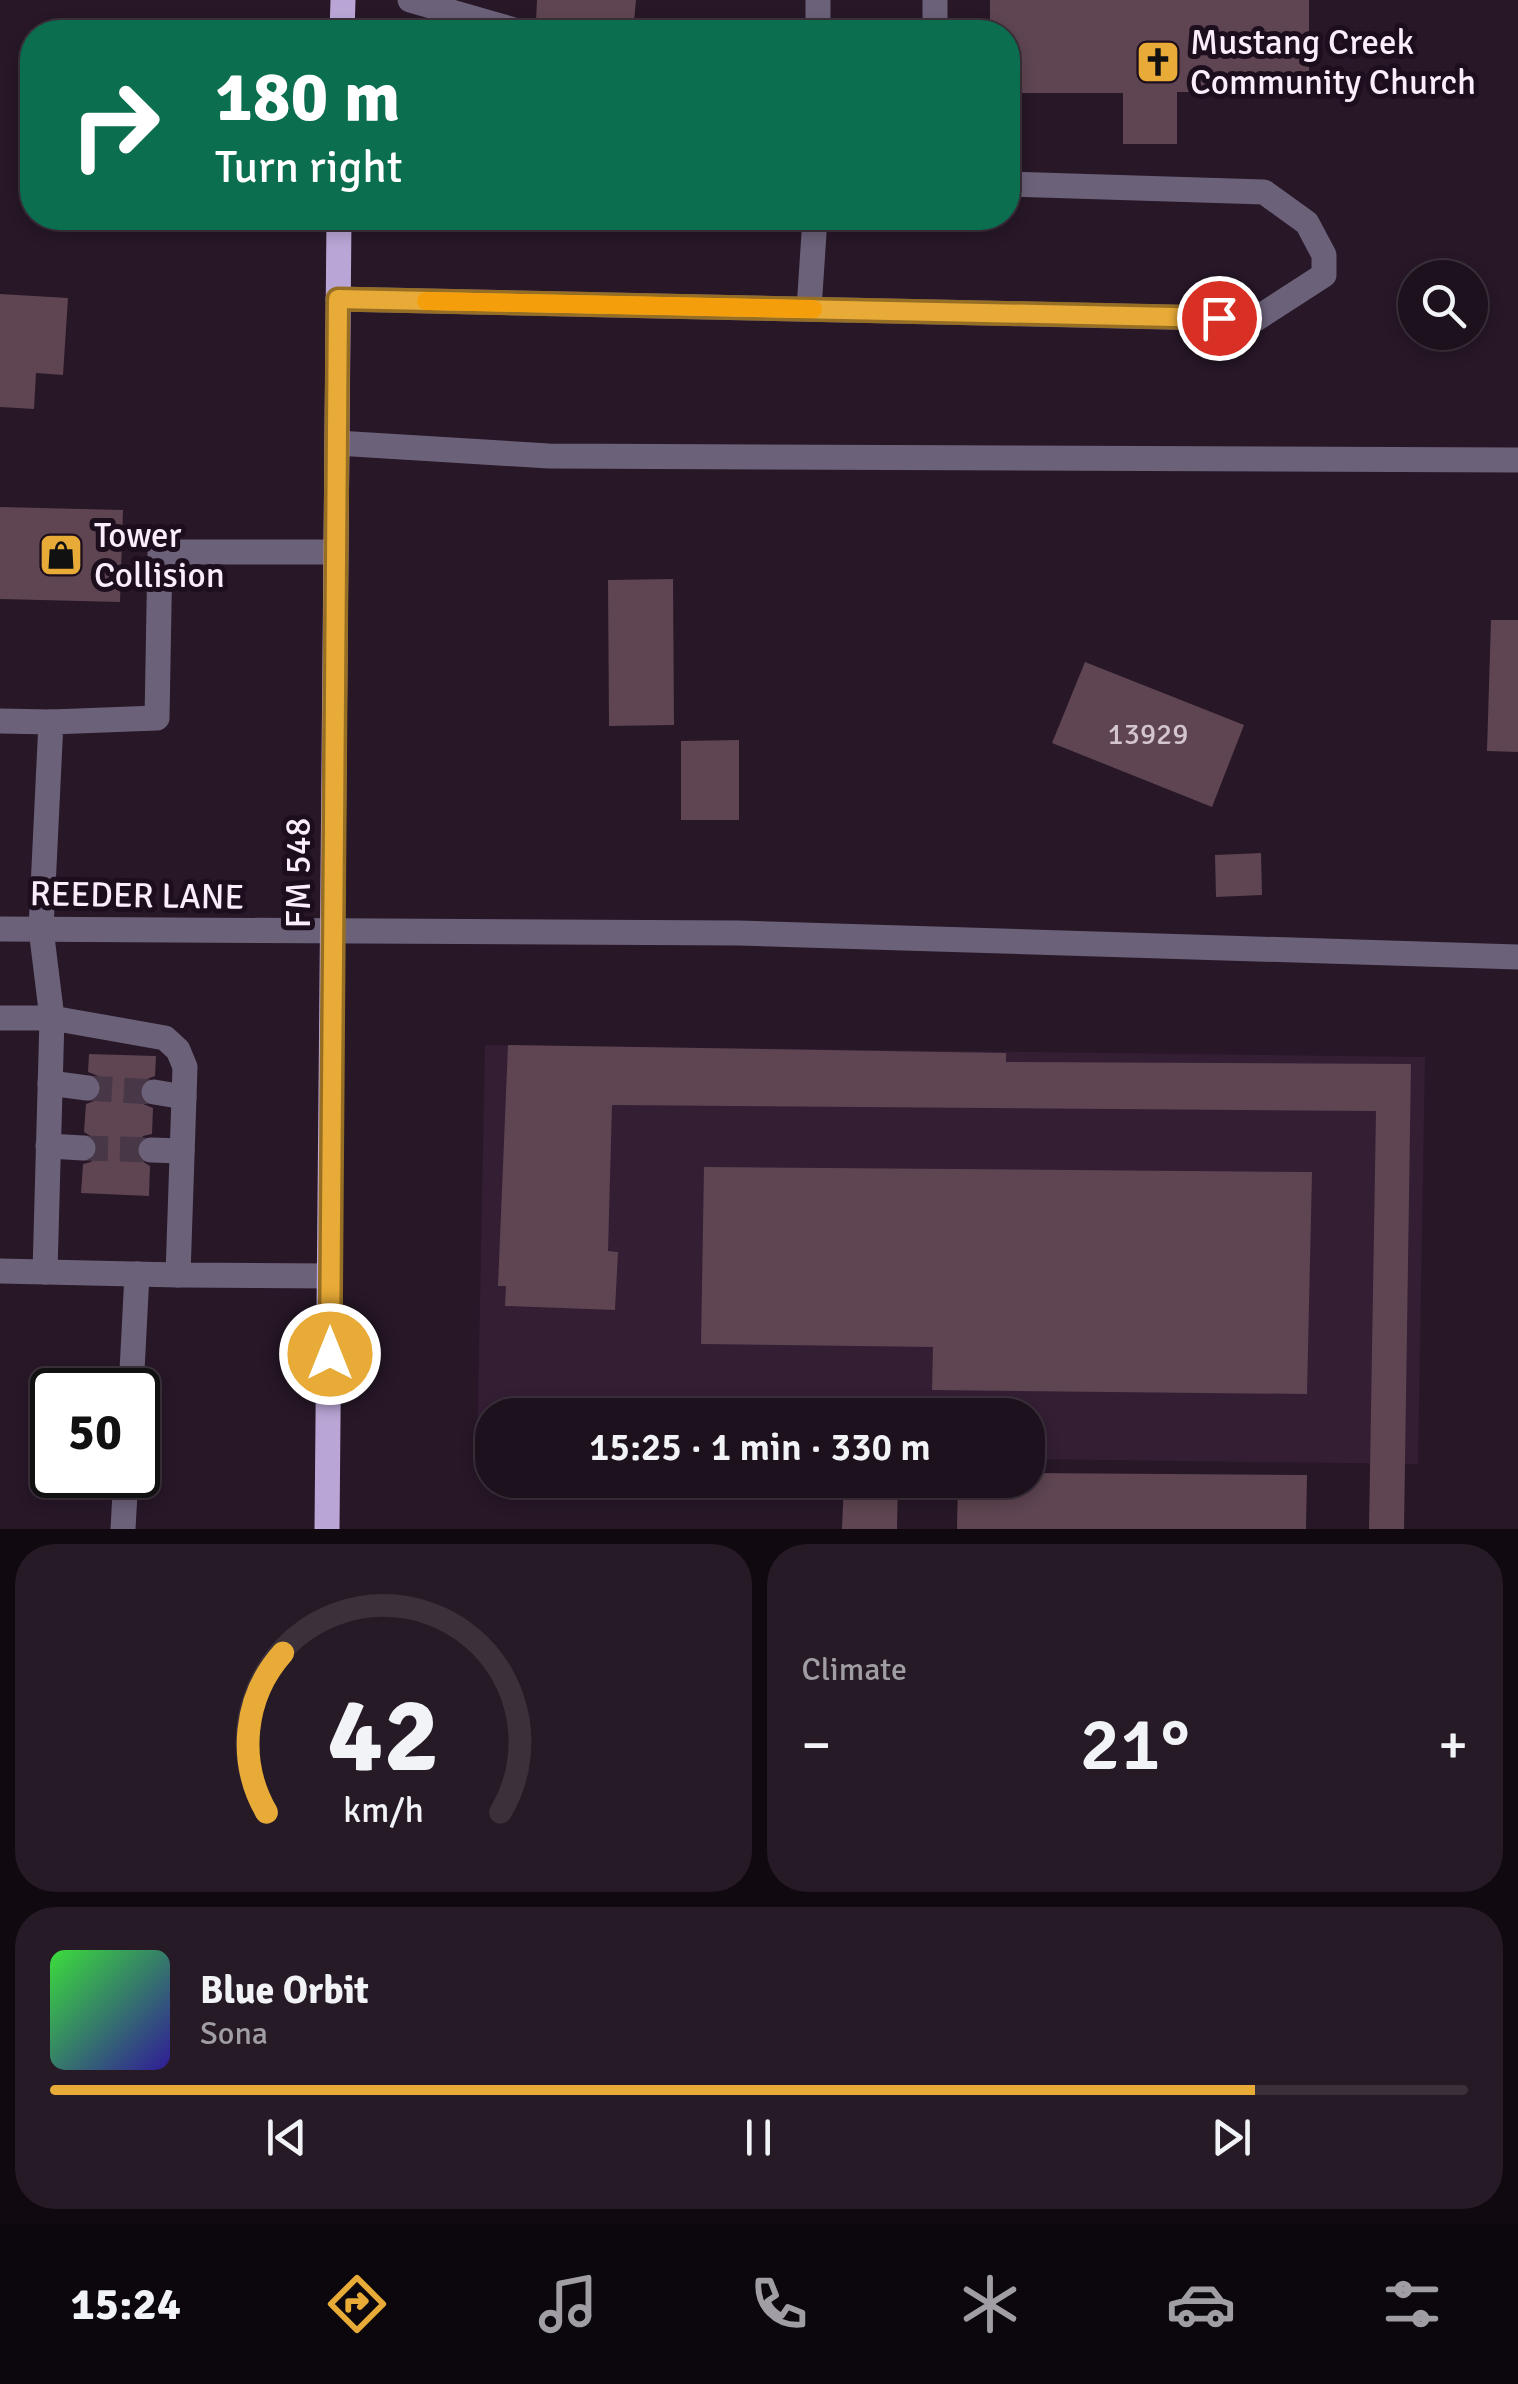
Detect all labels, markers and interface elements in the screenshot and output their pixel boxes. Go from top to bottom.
place label: Mustang Creek Community Church [1190,21,1476,104]
church icon: Mustang Creek Community Church [1135,39,1181,85]
text: 180 m [215,54,400,140]
icon: right [50,60,180,190]
text: Turn right [215,140,403,195]
map controls [1398,260,1488,350]
button: search [1398,260,1488,350]
pin [1177,276,1262,361]
icon: arrive [1192,291,1247,346]
place label: Tower Collision [94,514,225,597]
shop icon: Tower Collision [38,532,84,578]
house number: 13929 [1107,716,1189,753]
street label: FM 548 [277,818,320,928]
street label: REEDER LANE [29,872,245,919]
position arrow [278,1302,382,1406]
speed limit sign: 50 [30,1368,160,1498]
text: 15:25 · 1 min · 330 m [589,1424,931,1471]
text: Climate [802,1650,907,1689]
text: 42 [327,1672,439,1800]
text: 21° [1080,1698,1190,1791]
text: − [802,1711,831,1779]
text: + [1438,1711,1468,1779]
text: km/h [343,1788,424,1832]
text: Blue Orbit [200,1967,369,2014]
text: Sona [200,2014,268,2053]
icon: previous [259,2110,314,2165]
icon: pause [731,2110,786,2165]
icon: next [1204,2110,1259,2165]
icon: directions [322,2269,392,2339]
icon: music [533,2269,603,2339]
icon: phone [744,2269,814,2339]
icon: climate [955,2269,1025,2339]
icon: car [1166,2269,1236,2339]
icon: filters [1377,2269,1447,2339]
text: 15:24 [71,2277,181,2332]

